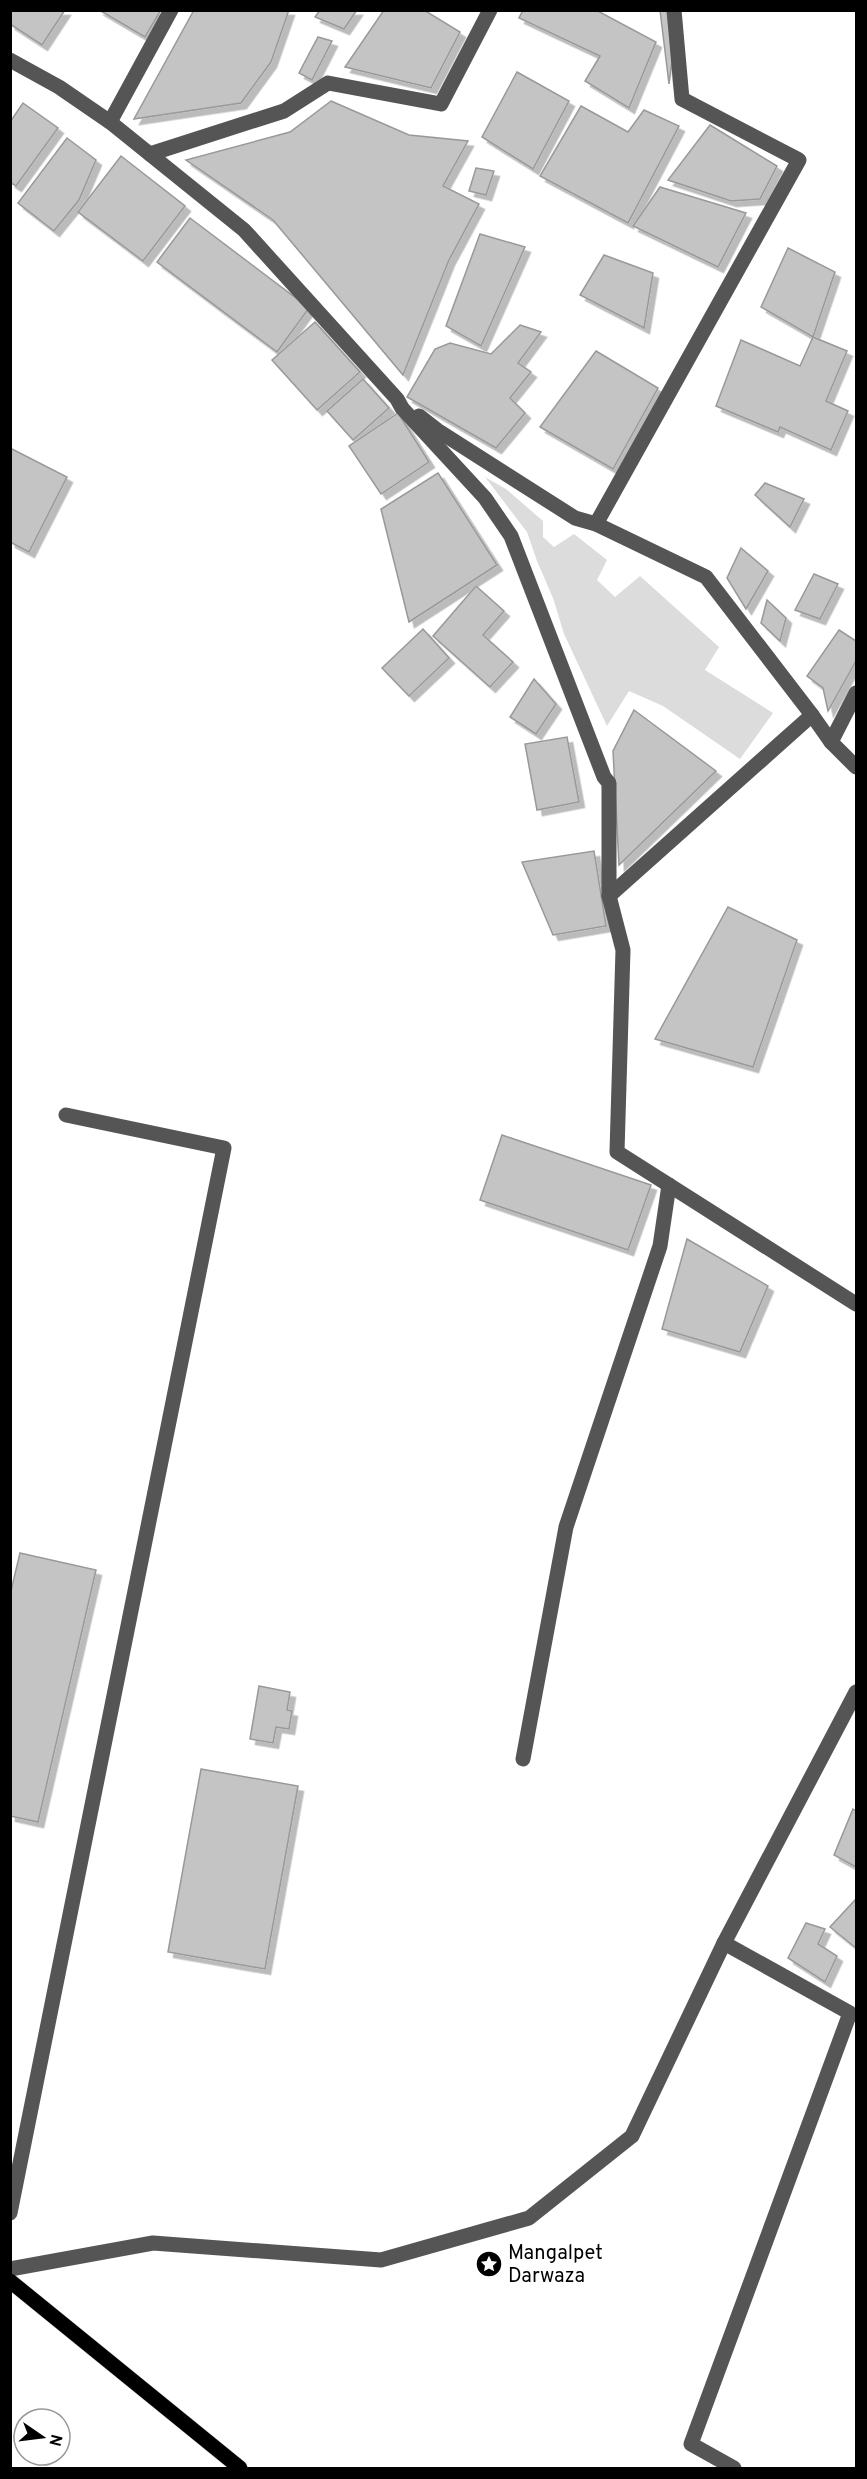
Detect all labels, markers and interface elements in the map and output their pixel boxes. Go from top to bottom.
place label: Mangalpet Darwaza [508,2241,603,2290]
place icon: Mangalpet Darwaza [474,2249,504,2279]
north arrow [12,2407,72,2467]
text: N [44,2432,66,2448]

